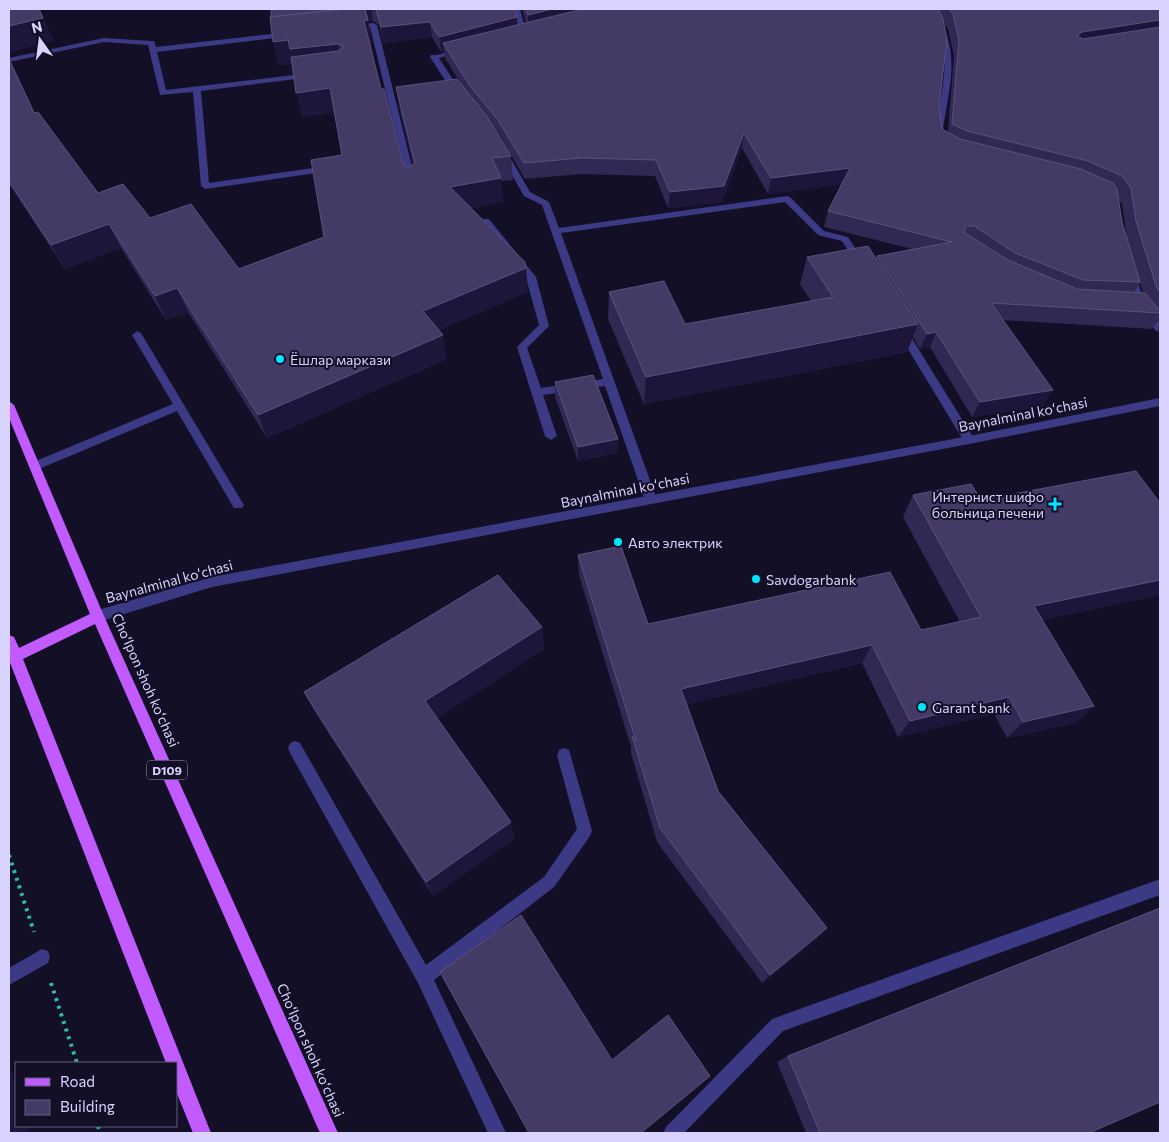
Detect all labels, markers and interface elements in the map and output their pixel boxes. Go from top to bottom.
north arrow [15,15,65,65]
text: N [30,17,44,36]
place label: Ёшлар маркази [290,351,391,368]
marker: Ёшлар маркази [274,353,286,365]
street label: Baynalminal koʻchasi [957,393,1089,435]
street label: Baynalminal koʻchasi [559,469,691,511]
place label: Интернист шифо больница печени [932,488,1044,521]
marker: Интернист шифо больница печени [1048,497,1062,511]
place label: Авто электрик [628,534,723,551]
marker: Авто электрик [612,536,624,548]
street label: Baynalminal koʻchasi [104,556,234,606]
place label: Savdogarbank [766,571,857,588]
marker: Savdogarbank [750,573,762,585]
street label: Choʻlpon shoh koʻchasi [109,610,183,750]
place label: Garant bank [932,699,1010,716]
marker: Garant bank [916,701,928,713]
road number: D109 [147,760,187,780]
street label: Choʻlpon shoh koʻchasi [274,980,348,1120]
legend [15,1062,178,1127]
text: Road [60,1072,95,1090]
text: Building [60,1097,115,1115]

